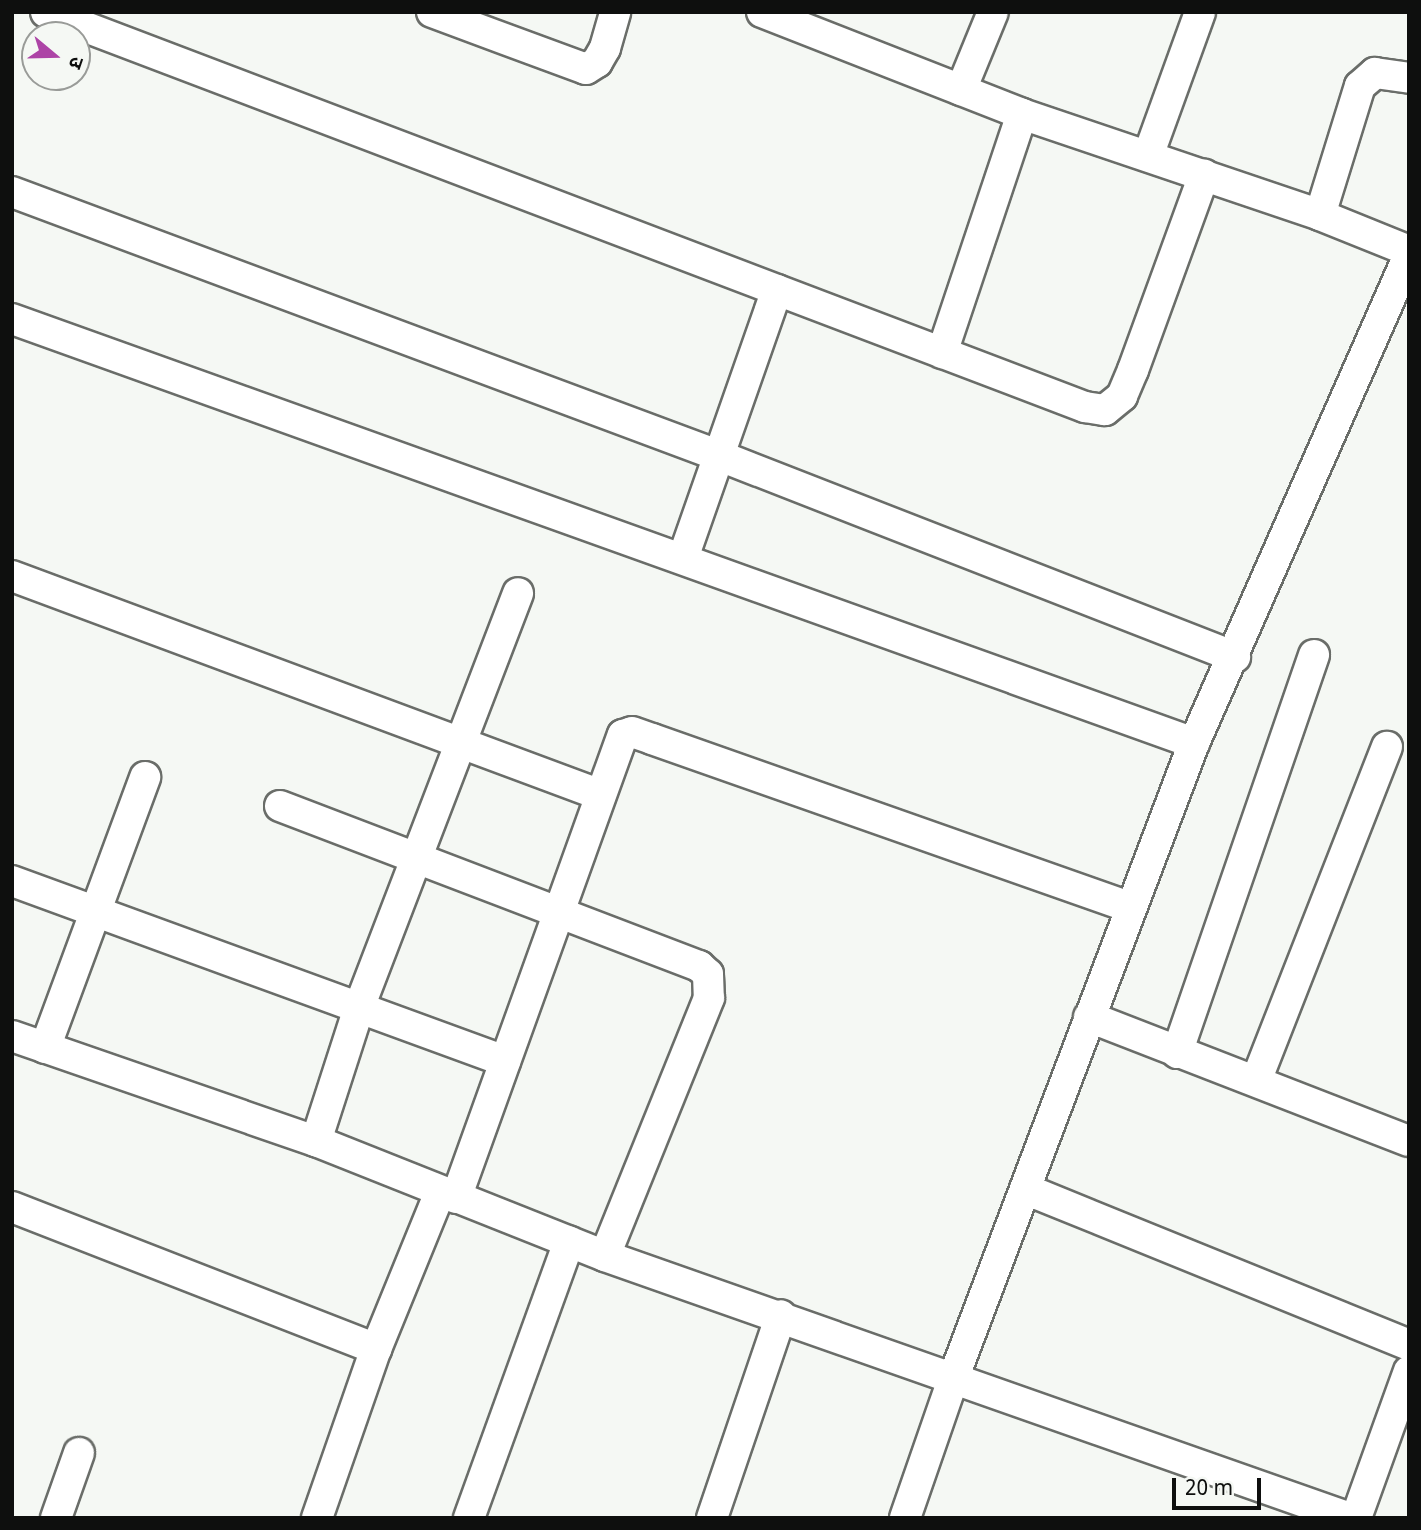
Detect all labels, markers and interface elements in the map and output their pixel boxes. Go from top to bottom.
north arrow [21,21,91,91]
text: उ [61,53,88,72]
scale bar [1176,1464,1265,1508]
text: 20 m [1185,1476,1233,1504]

